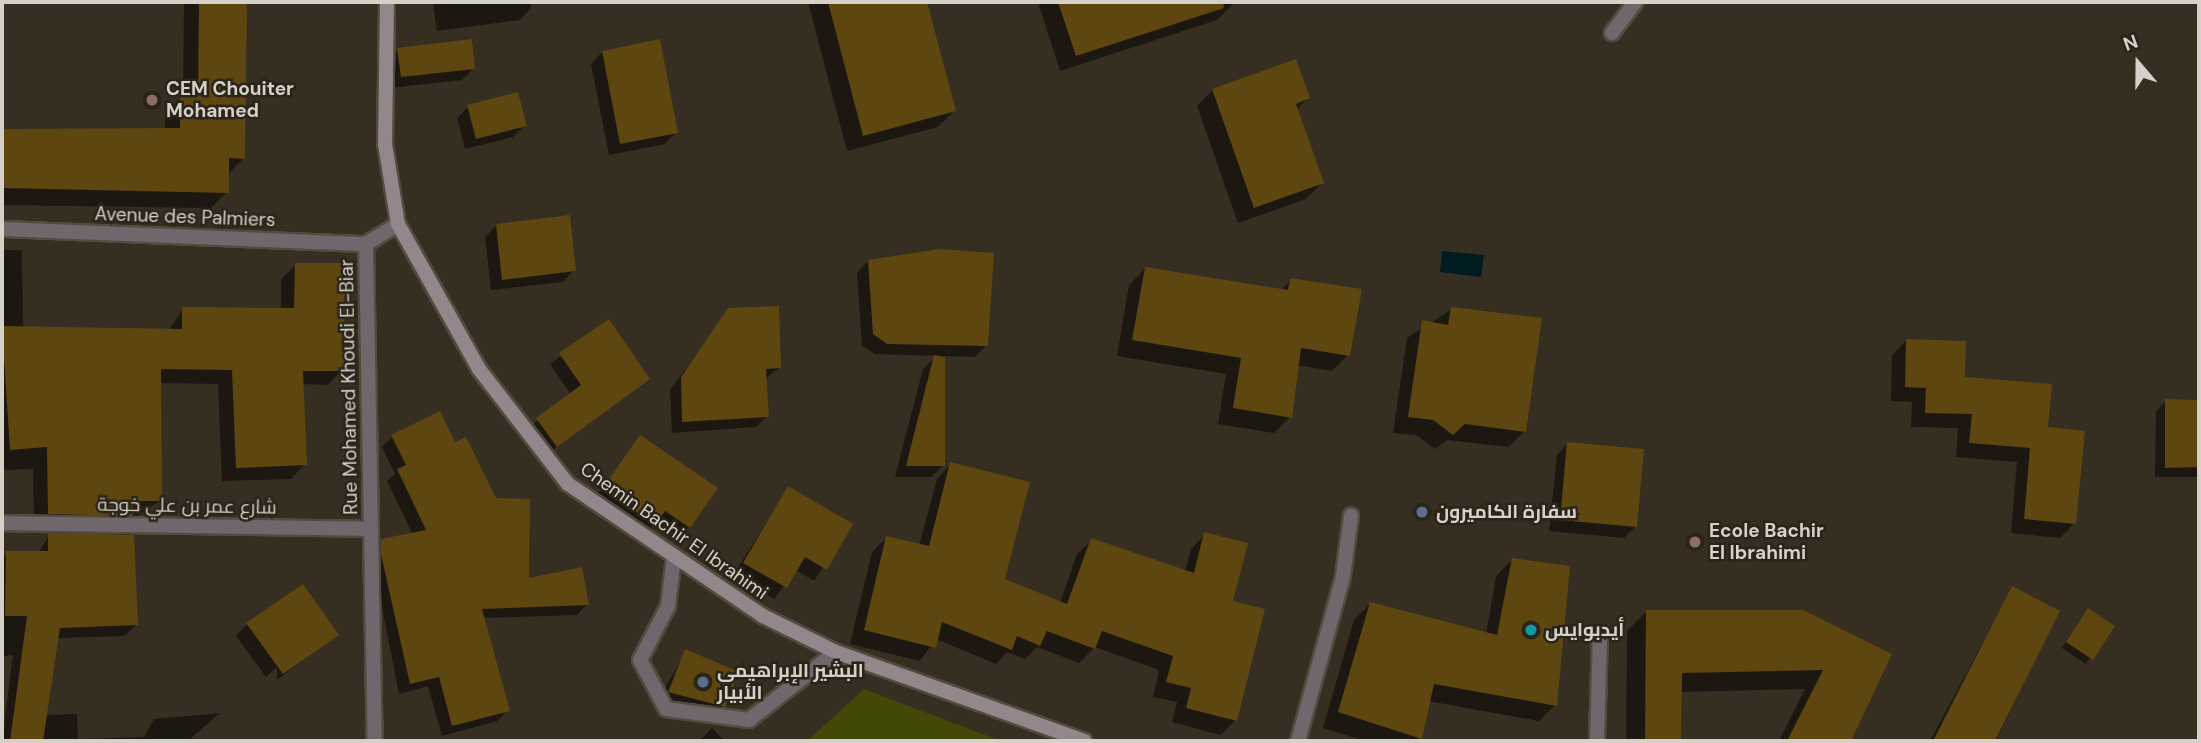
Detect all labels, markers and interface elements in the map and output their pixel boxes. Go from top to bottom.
north arrow [2103,28,2173,98]
text: N [2120,29,2141,57]
place label: CEM Chouiter Mohamed [166,78,294,122]
marker: CEM Chouiter Mohamed [144,92,160,108]
street label: Avenue des Palmiers [94,202,276,232]
street label: Rue Mohamed Khoudi El-Biar [335,259,363,515]
street label: Chemin Bachir El Ibrahimi [576,458,772,604]
street label: شارع عمر بن علي خوجة [97,493,277,519]
place label: سفارة الكاميرون [1436,501,1577,523]
marker: سفارة الكاميرون [1414,504,1430,520]
place label: Ecole Bachir El Ibrahimi [1709,520,1824,564]
marker: Ecole Bachir El Ibrahimi [1687,534,1703,550]
place label: أيدبوايس [1545,619,1624,641]
marker: أيدبوايس [1523,622,1539,638]
place label: البشير الإبراهيمي الأبيار [717,660,864,704]
marker: البشير الإبراهيمي الأبيار [695,674,711,690]

